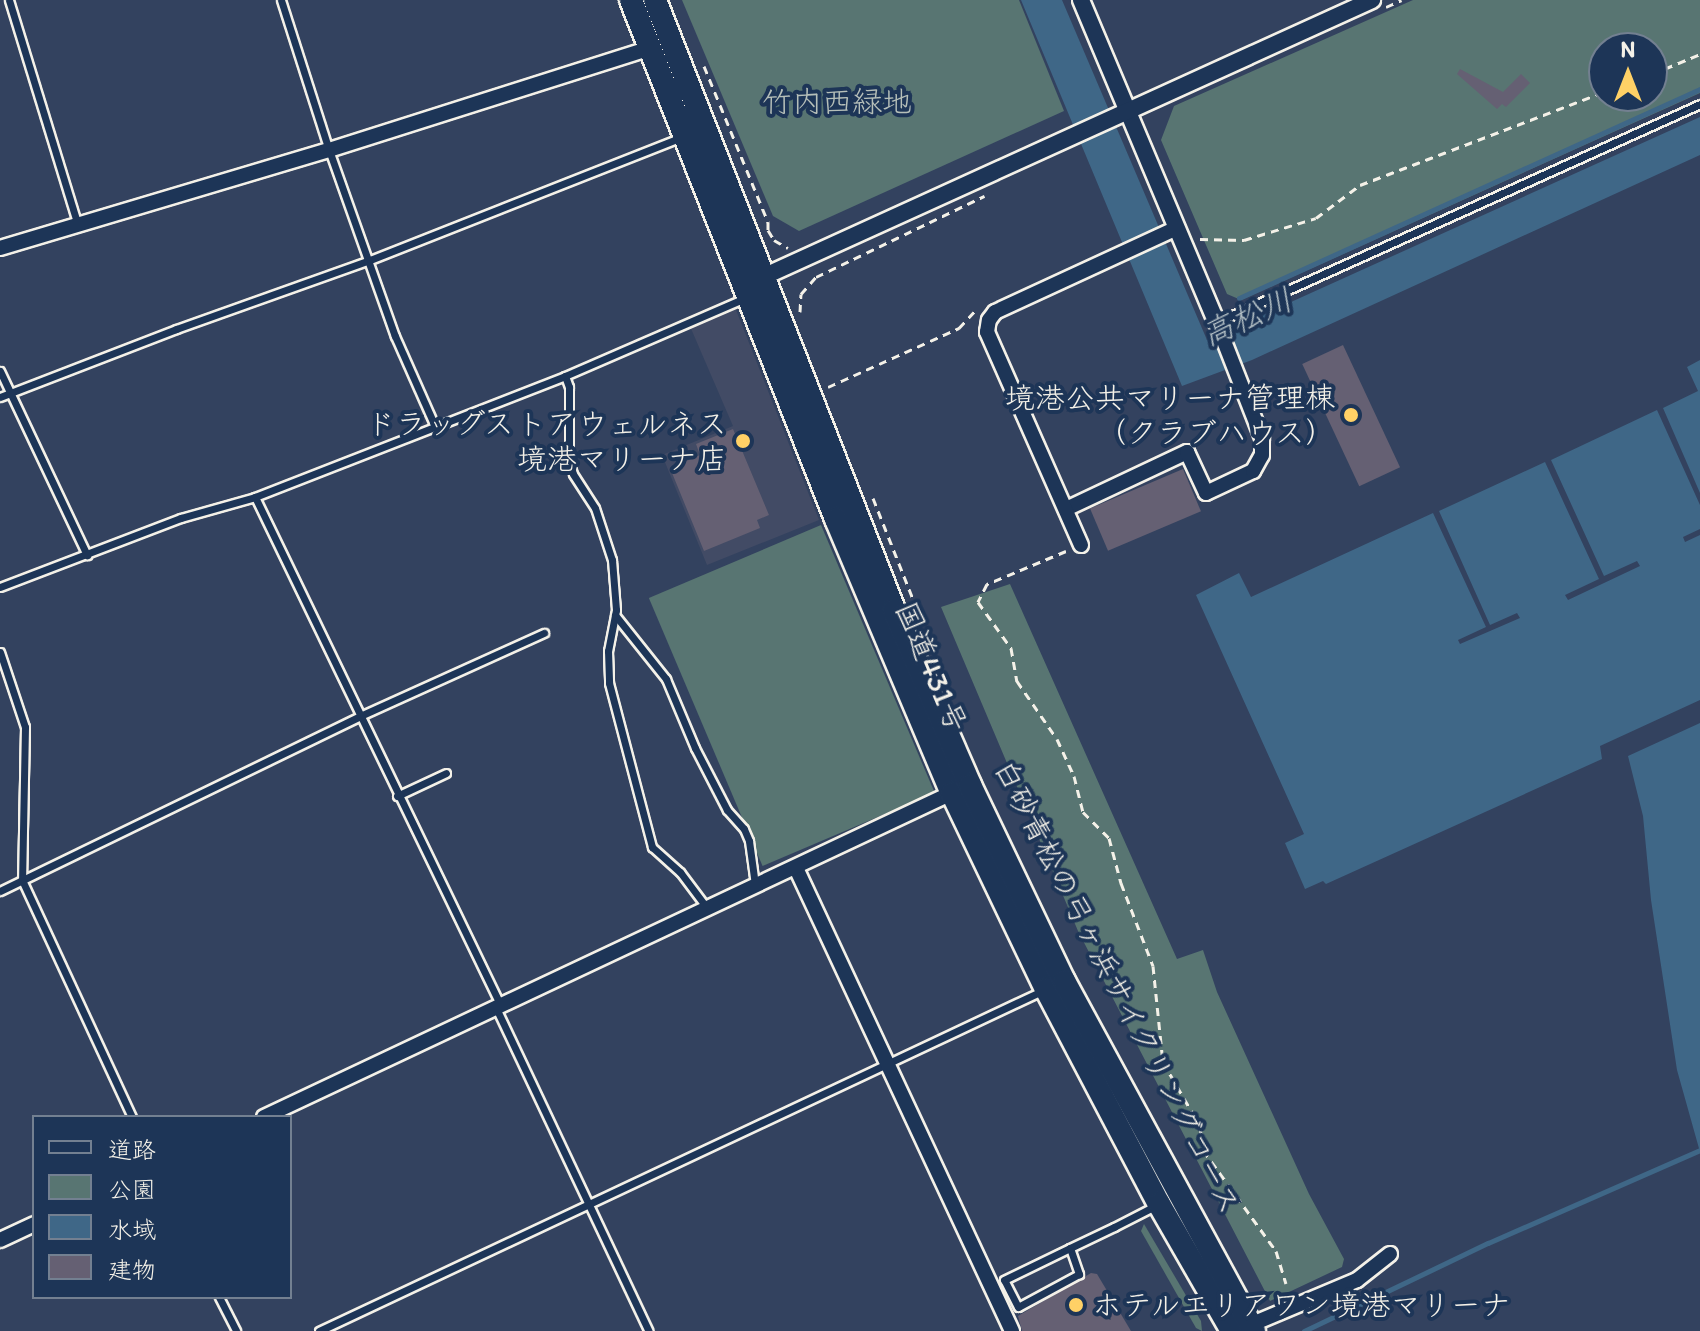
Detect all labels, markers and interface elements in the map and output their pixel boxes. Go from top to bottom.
north arrow [1588,32,1668,112]
text: N [1621,36,1635,63]
park label: 竹内西緑地 [762,84,912,120]
water label: 高松川 [1195,280,1299,354]
place label: 境港公共マリーナ管理棟 （クラブハウス） [1005,380,1335,450]
place label: ドラッグストアウェルネス 境港マリーナ店 [367,406,727,476]
marker: 境港公共マリーナ管理棟 （クラブハウス） [1342,406,1360,424]
marker: ドラッグストアウェルネス 境港マリーナ店 [734,432,752,450]
street label: 国道431号 [887,596,975,738]
street label: 白砂青松の弓ヶ浜サイクリングコース [985,752,1249,1222]
legend [32,1115,292,1299]
text: 道路 [108,1135,156,1164]
text: 公園 [108,1175,156,1204]
text: 水域 [108,1215,156,1244]
text: 建物 [108,1255,156,1284]
place label: ホテルエリアワン境港マリーナ [1092,1287,1512,1323]
marker: ホテルエリアワン境港マリーナ [1067,1296,1085,1314]

